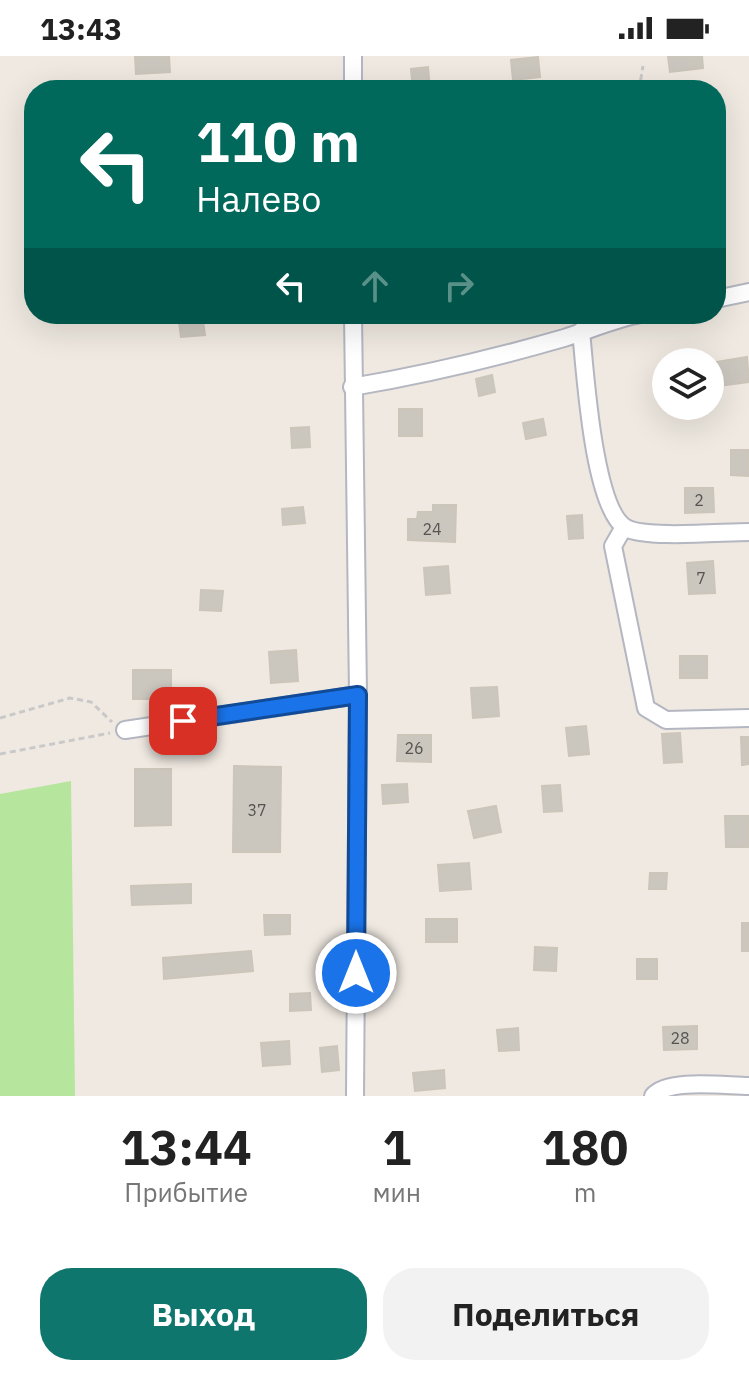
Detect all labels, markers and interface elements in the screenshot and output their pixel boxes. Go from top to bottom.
text: 13:43 [40,9,122,48]
text: 110 m [196,105,360,177]
icon: left [64,112,168,216]
text: Налево [196,175,321,222]
icon: left [269,264,313,308]
icon: ahead [353,264,397,308]
icon: right [437,264,481,308]
map controls [652,348,724,420]
button: layers [652,348,724,420]
house number: 2 [694,490,704,510]
house number: 24 [422,519,442,539]
house number: 7 [696,568,706,588]
pin [149,687,217,755]
icon: arrive [161,699,205,743]
house number: 26 [404,738,424,758]
house number: 37 [247,800,267,820]
position arrow [314,931,398,1015]
house number: 28 [670,1028,690,1048]
text: 13:44 [121,1116,252,1178]
text: 1 [382,1116,411,1178]
text: 180 [542,1116,628,1178]
text: Прибытие [124,1175,248,1209]
text: мин [372,1175,421,1209]
text: m [574,1175,596,1209]
button: Выход [40,1268,367,1360]
button: Поделиться [383,1268,709,1360]

